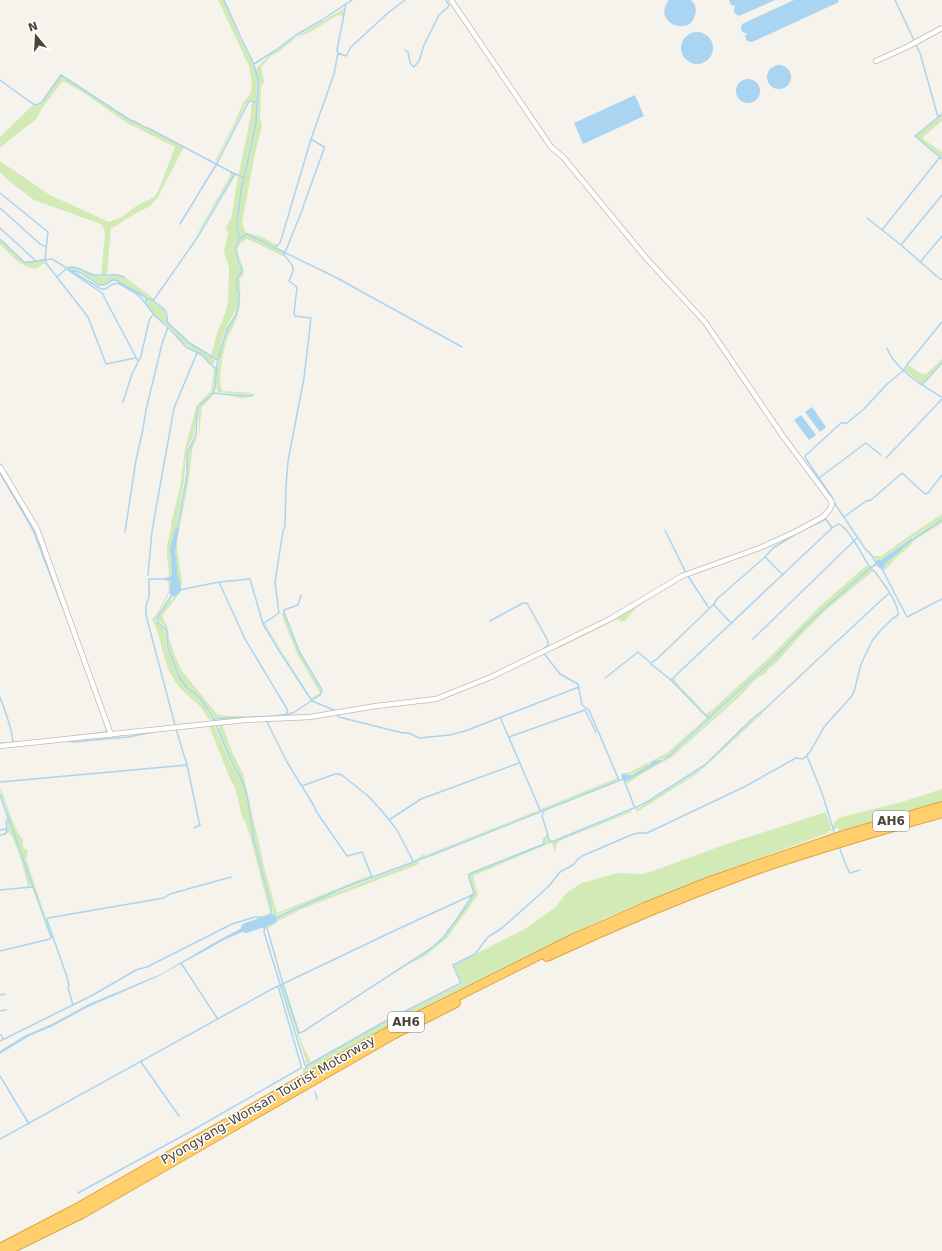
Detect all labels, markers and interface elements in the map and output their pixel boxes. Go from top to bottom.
north arrow [16,16,56,56]
text: N [27,19,39,35]
road number: AH6 [873,811,909,831]
road number: AH6 [388,1012,424,1032]
street label: Pyongyang–Wonsan Tourist Motorway [158,1032,378,1168]

